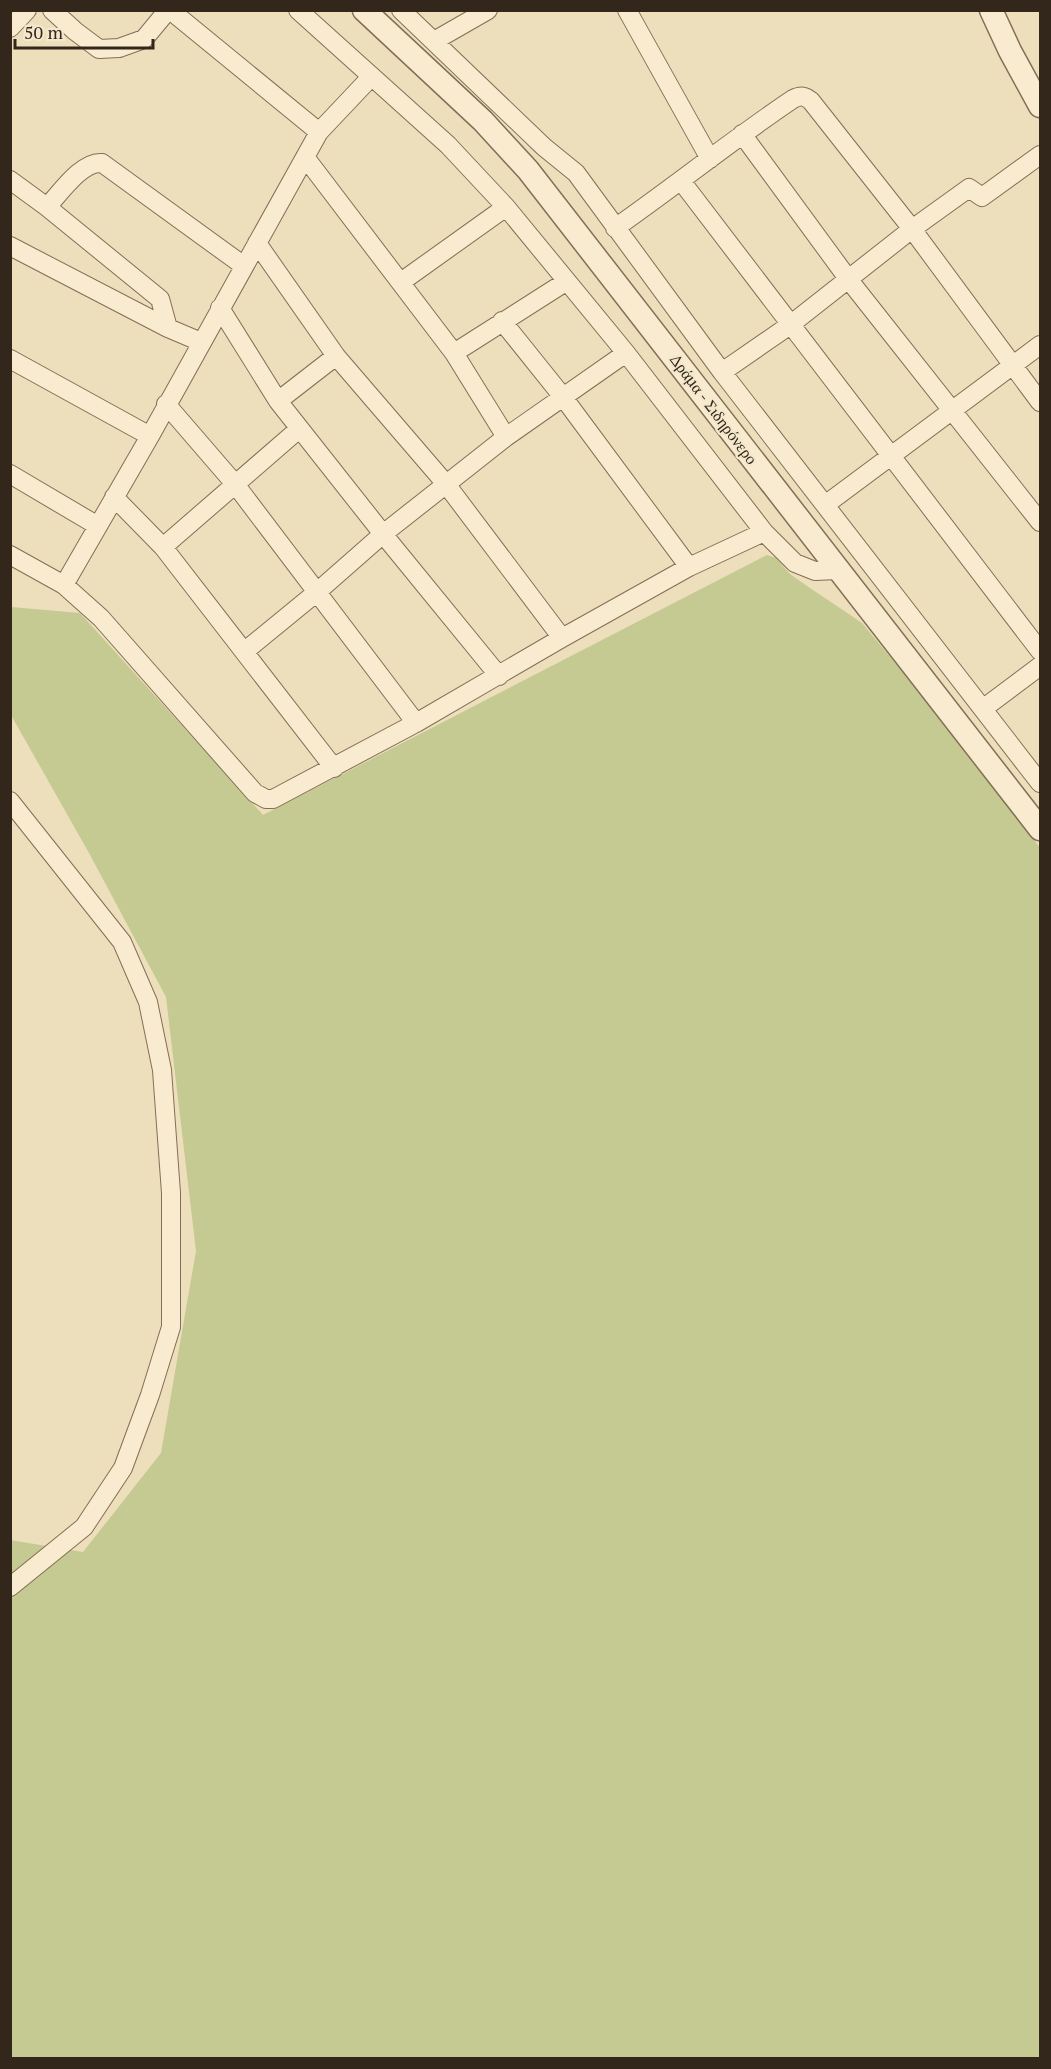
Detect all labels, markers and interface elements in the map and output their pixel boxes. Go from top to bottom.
scale bar [15,12,153,50]
text: 50 m [24,20,64,44]
street label: Δράμα - Σιδηρόνερο [665,349,763,469]

